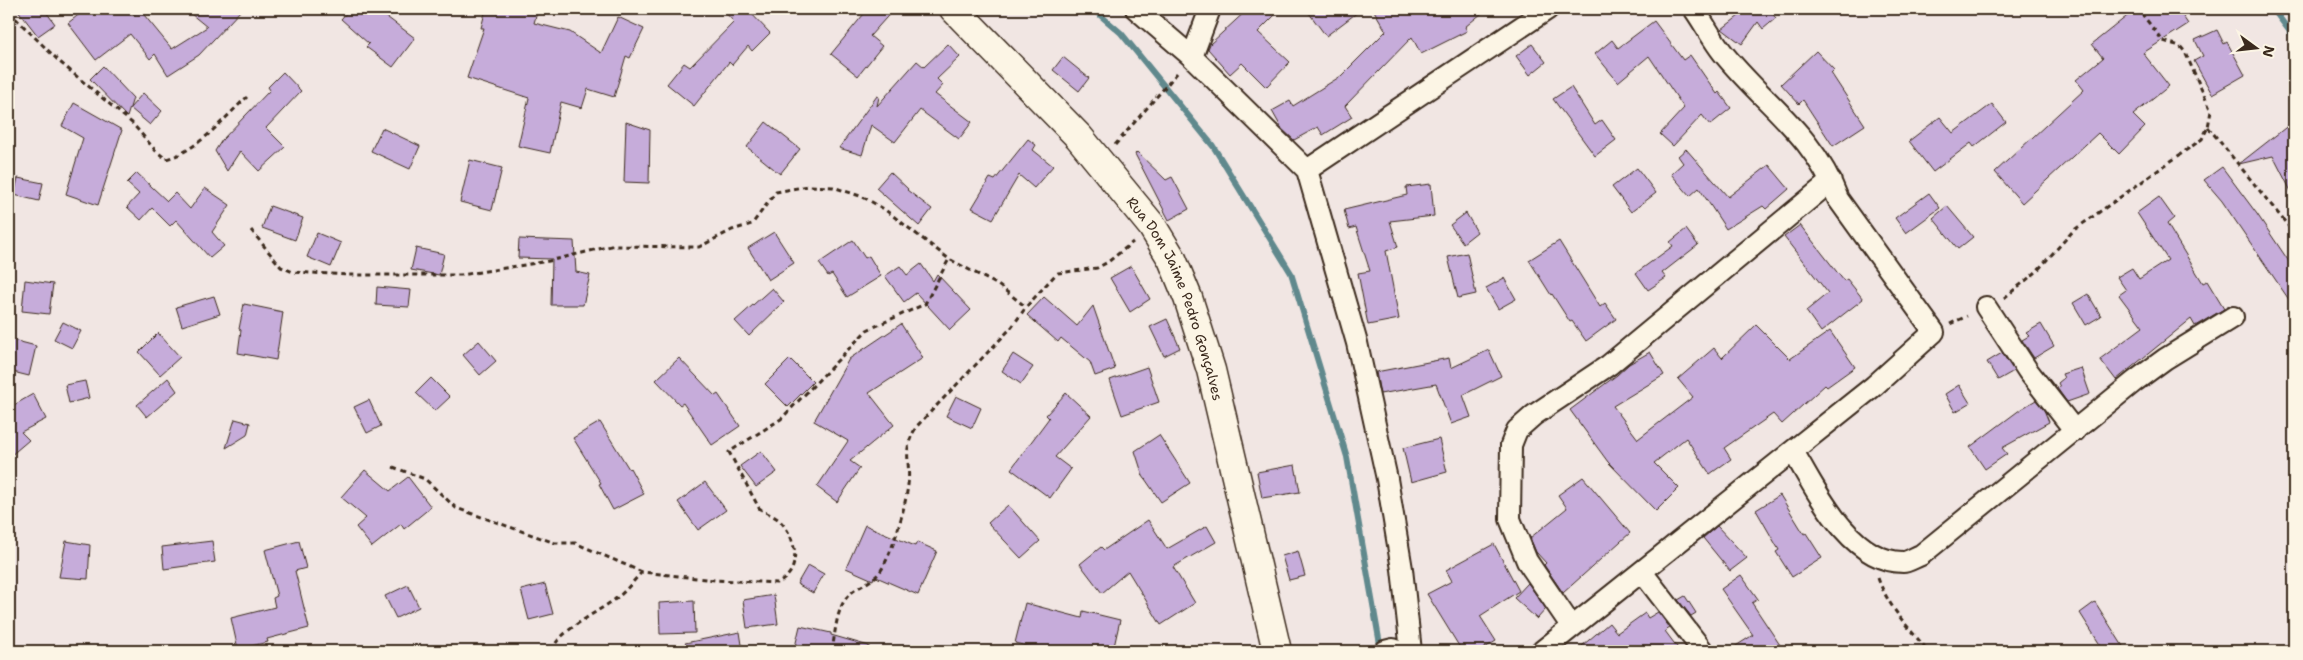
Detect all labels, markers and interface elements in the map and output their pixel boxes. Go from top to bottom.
north arrow [2230,22,2280,72]
text: N [2258,44,2279,59]
street label: Rua Dom Jaime Pedro Gonçalves [1123,193,1227,402]

